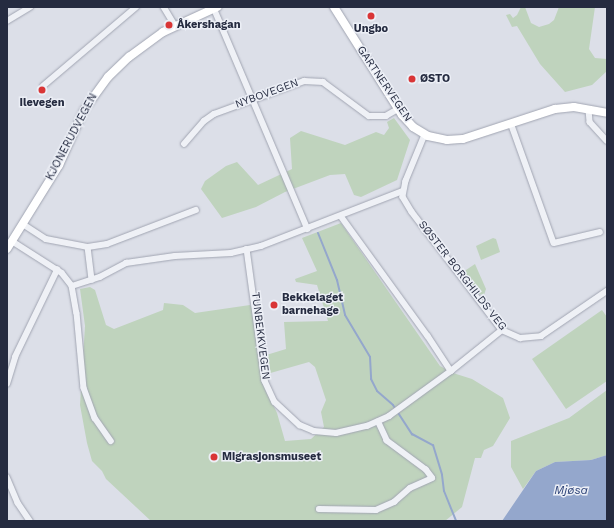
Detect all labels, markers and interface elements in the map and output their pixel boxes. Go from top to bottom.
marker: Ungbo [366,11,376,21]
place label: Åkershagan [177,18,240,32]
marker: Åkershagan [164,20,174,30]
place label: Ungbo [354,22,388,36]
street label: GARTNERVEGEN [354,44,414,124]
place label: ØSTO [420,72,450,86]
marker: ØSTO [407,74,417,84]
street label: NYBOVEGEN [234,76,300,112]
marker: Ilevegen [37,85,47,95]
street label: KJONERUDVEGEN [43,91,101,183]
place label: Ilevegen [19,96,65,110]
street label: SØSTER BORGHILDS VEG [415,218,509,334]
street label: TUNBEKKVEGEN [248,291,272,381]
place label: Bekkelaget barnehage [282,292,343,318]
marker: Bekkelaget barnehage [269,300,279,310]
place label: Migrasjonsmuseet [222,450,321,464]
marker: Migrasjonsmuseet [209,452,219,462]
water label: Mjøsa [554,484,588,498]

